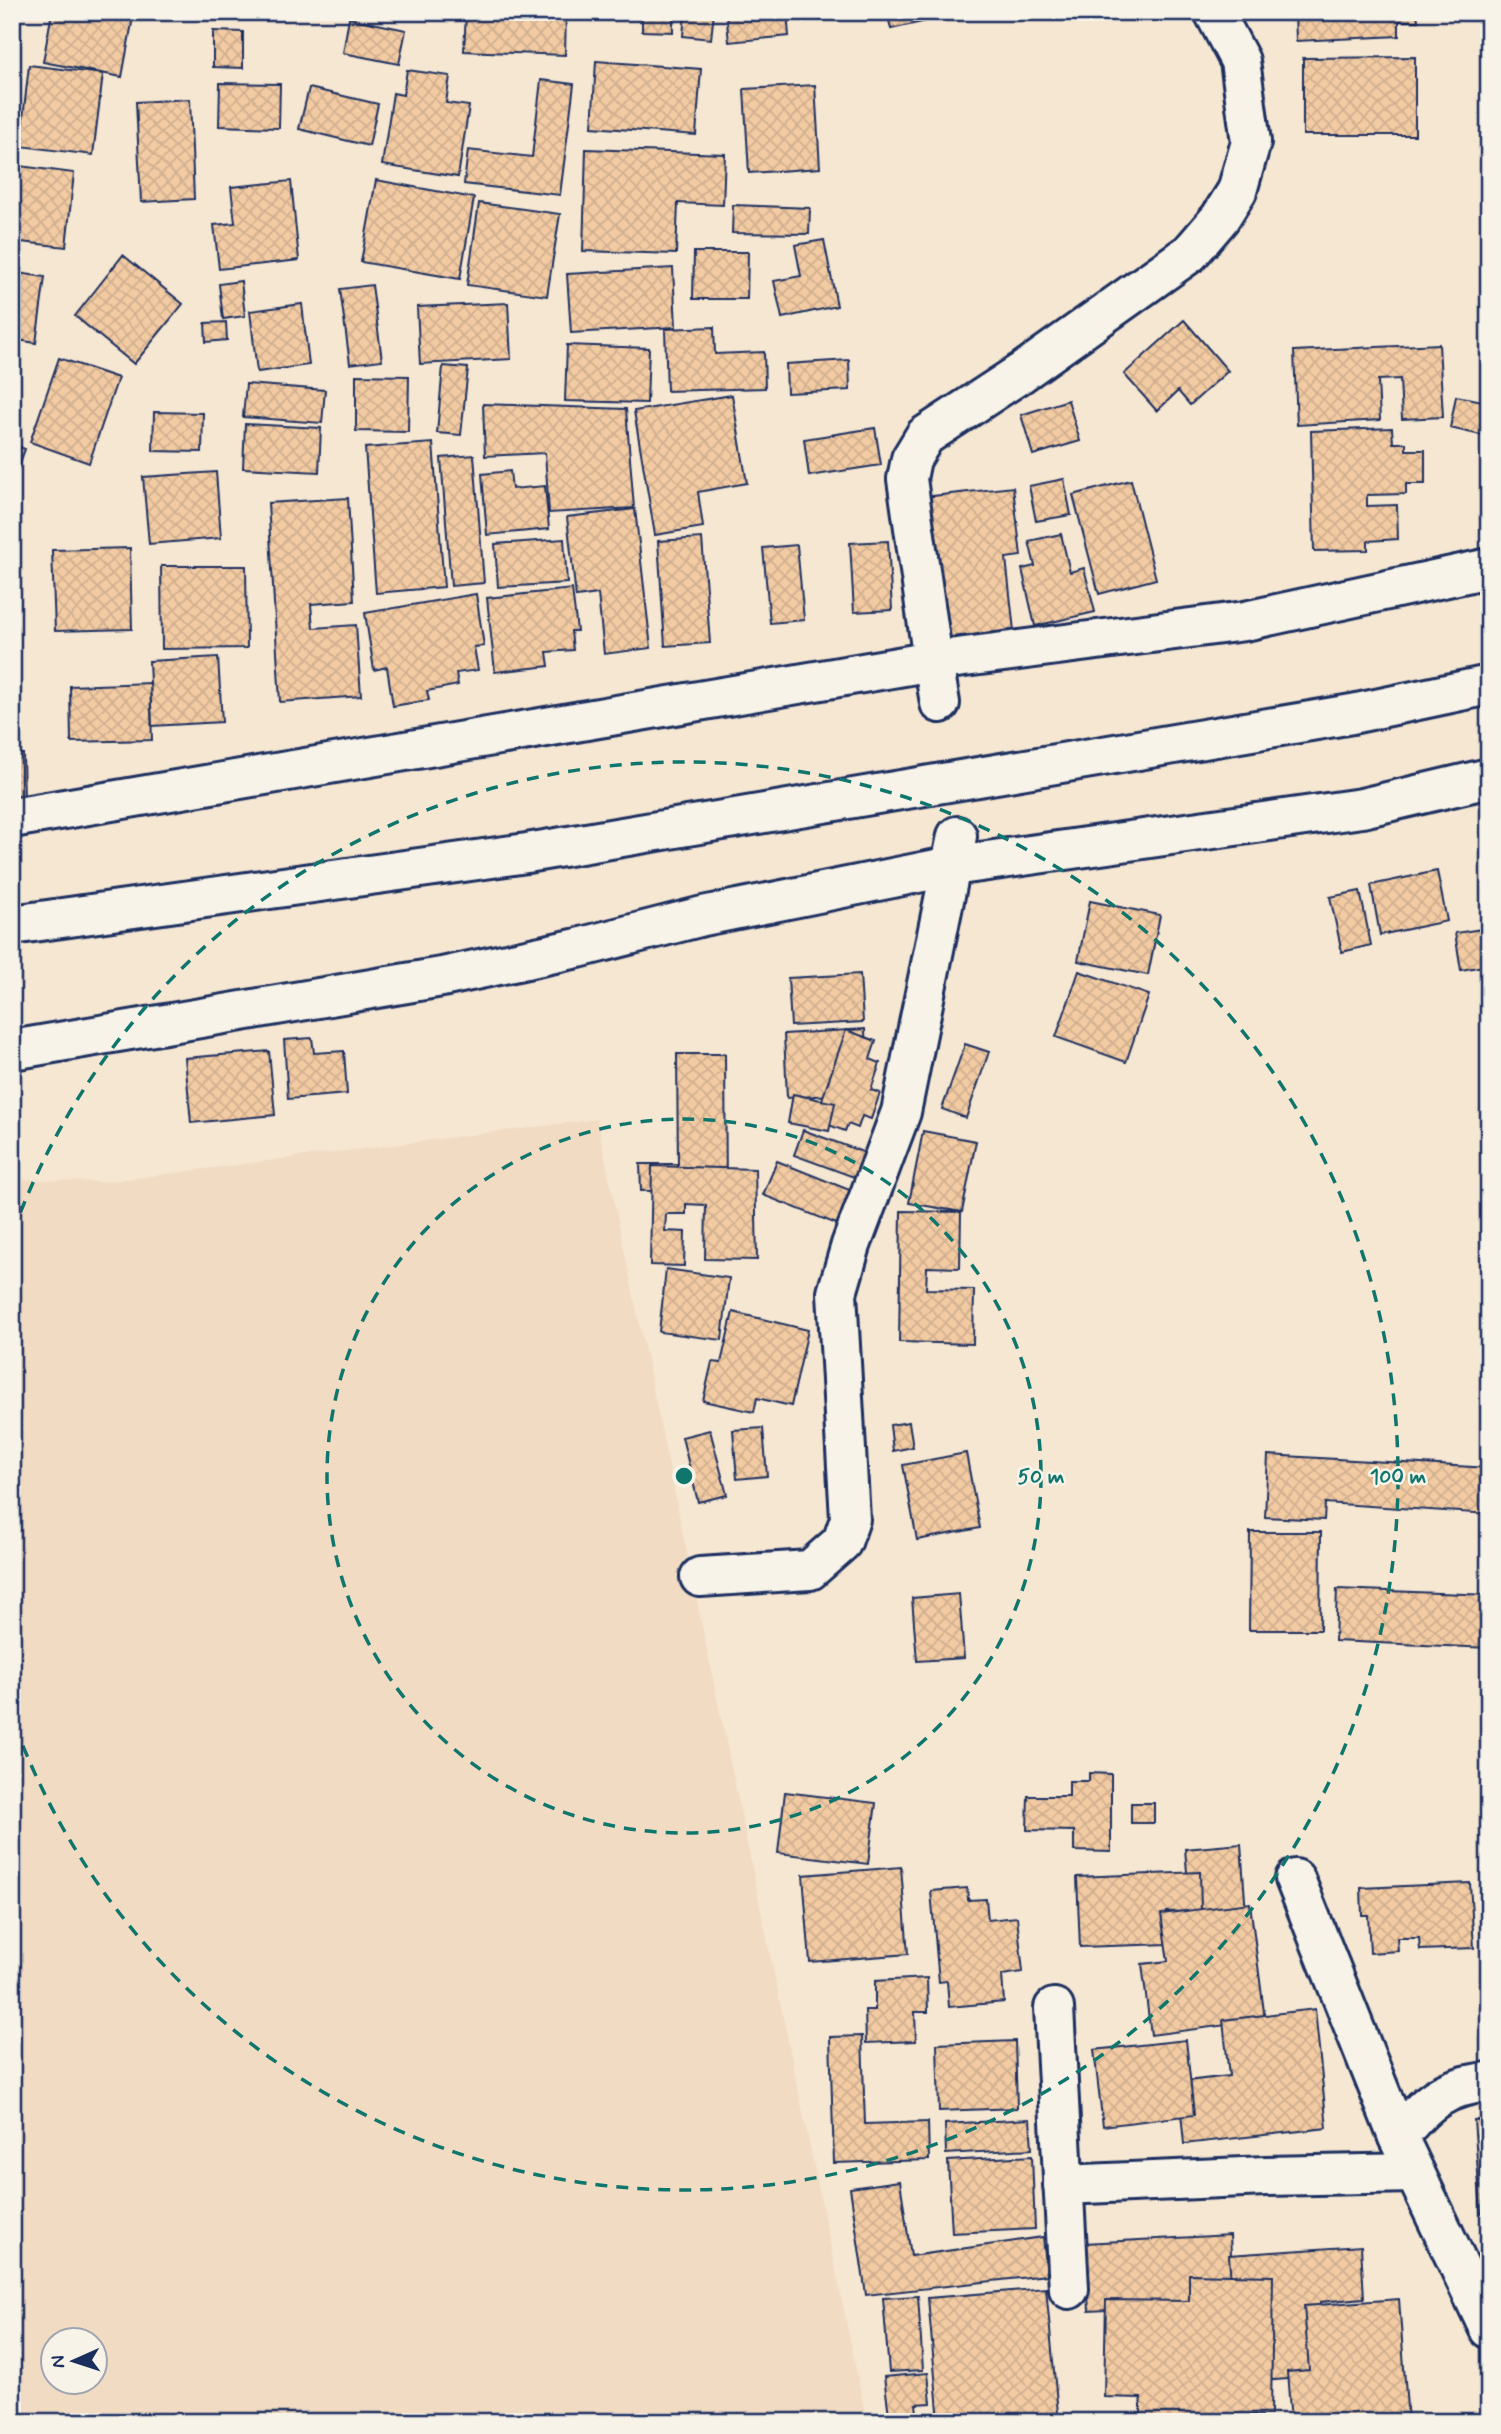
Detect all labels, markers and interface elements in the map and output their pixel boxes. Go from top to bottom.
text: 50 m [1018,1463,1065,1491]
text: 100 m [1370,1463,1426,1491]
centre of rings [672,1464,696,1488]
north arrow [38,2326,108,2396]
text: N [46,2355,71,2369]

